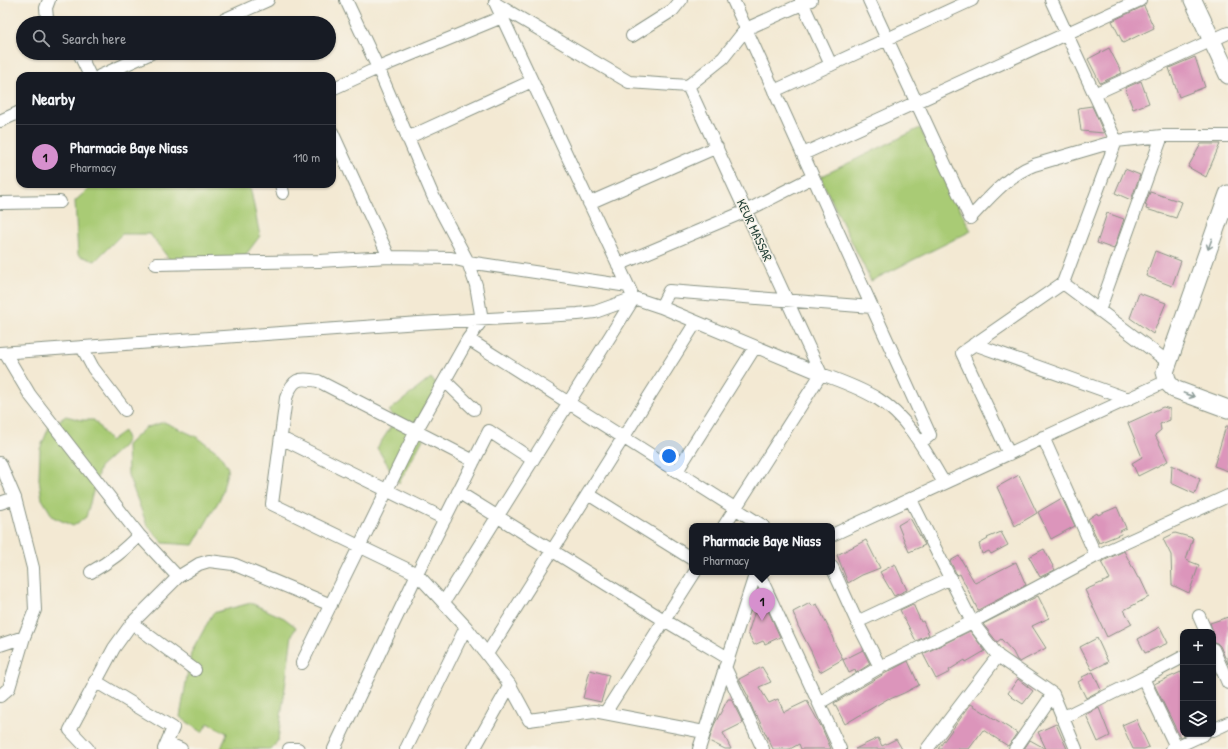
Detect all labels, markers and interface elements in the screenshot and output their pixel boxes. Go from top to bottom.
search box [16,16,336,60]
icon: search [30,27,52,49]
text: Search here [62,28,126,49]
text: Nearby [32,87,75,110]
text: Pharmacie Baye Niass [70,137,188,158]
text: 1 [43,148,47,166]
text: 110 m [293,148,320,166]
text: Pharmacy [70,158,116,176]
street label: KEUR MASSAR [733,196,777,264]
one-way arrow [1206,238,1214,250]
one-way arrow [1183,391,1195,399]
your location [659,446,679,466]
popup [689,523,835,575]
text: Pharmacie Baye Niass [703,530,821,551]
text: Pharmacy [703,551,749,569]
pin: 1 [749,588,775,621]
map controls [1180,629,1216,737]
button: + [1180,629,1216,665]
button: − [1180,665,1216,701]
button: layers [1180,701,1216,737]

